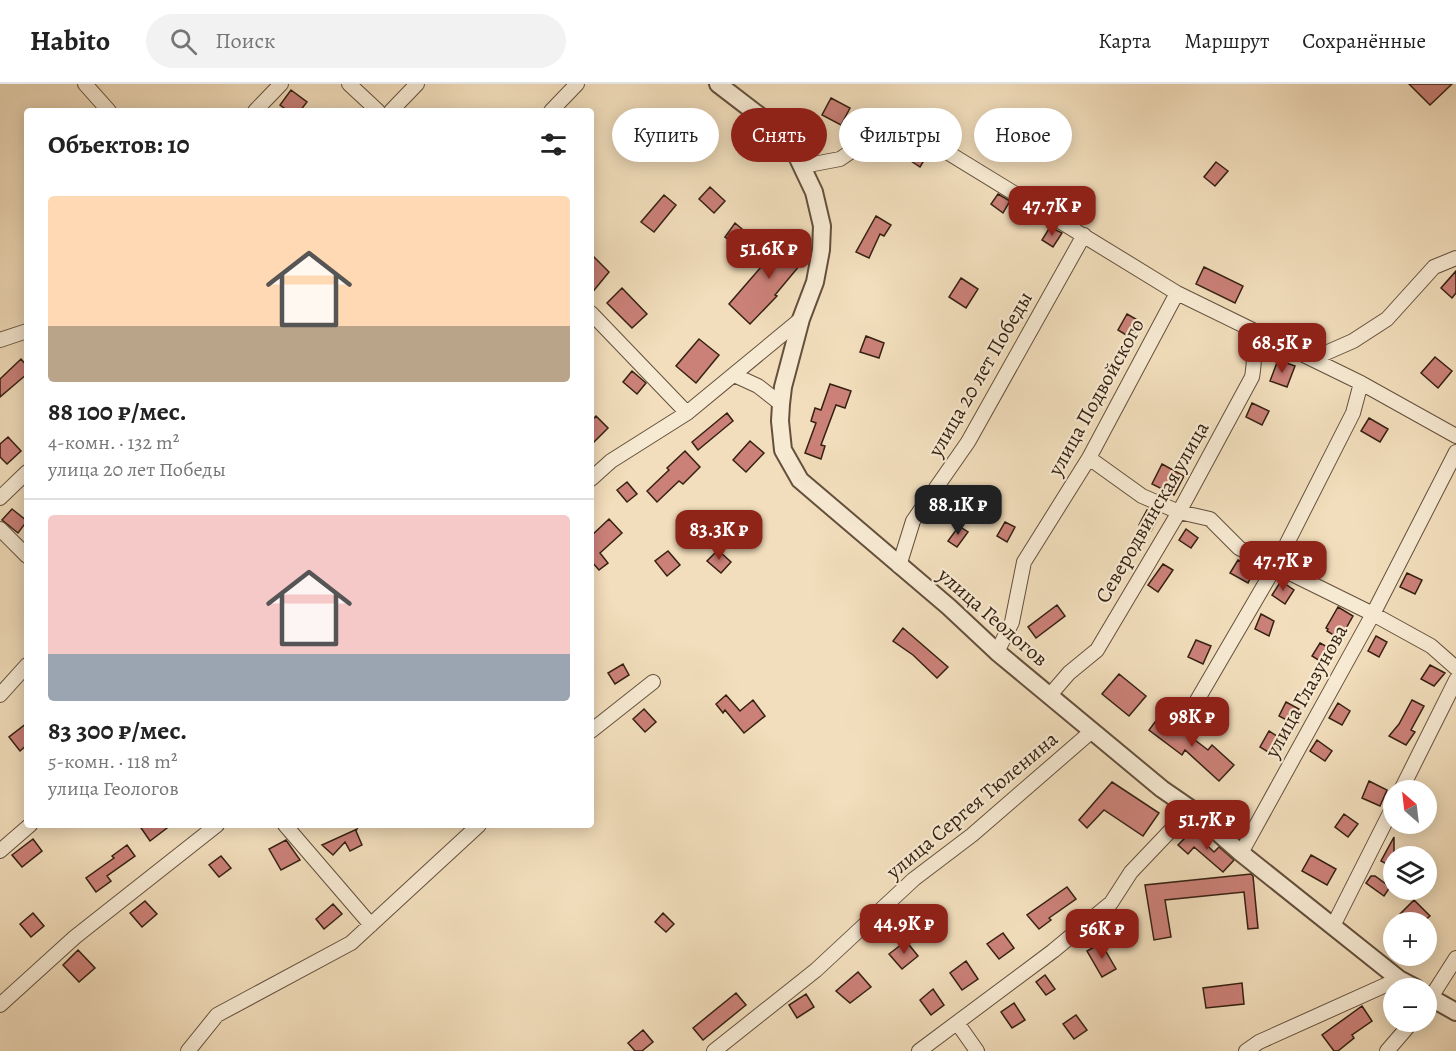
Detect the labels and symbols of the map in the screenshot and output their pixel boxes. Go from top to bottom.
pin: 47.7K ₽ [997,186,1107,237]
pin: 51.6K ₽ [714,229,824,280]
street label: улица 20 лет Победы [921,286,1039,463]
street label: улица Подвойского [1041,313,1151,481]
pin: 68.5K ₽ [1227,323,1337,374]
street label: Северодвинская улица [1088,416,1216,608]
pin: 88.1K ₽ [903,485,1013,536]
pin: 83.3K ₽ [664,510,774,561]
pin: 47.7K ₽ [1228,541,1338,592]
street label: улица Геологов [931,561,1054,673]
street label: улица Глазунова [1257,619,1354,763]
pin: 98K ₽ [1150,697,1234,748]
street label: улица Сергея Тюленина [879,725,1064,886]
north arrow [1383,780,1437,834]
pin: 51.7K ₽ [1152,800,1262,851]
pin: 44.9K ₽ [849,904,959,955]
pin: 56K ₽ [1060,909,1144,960]

